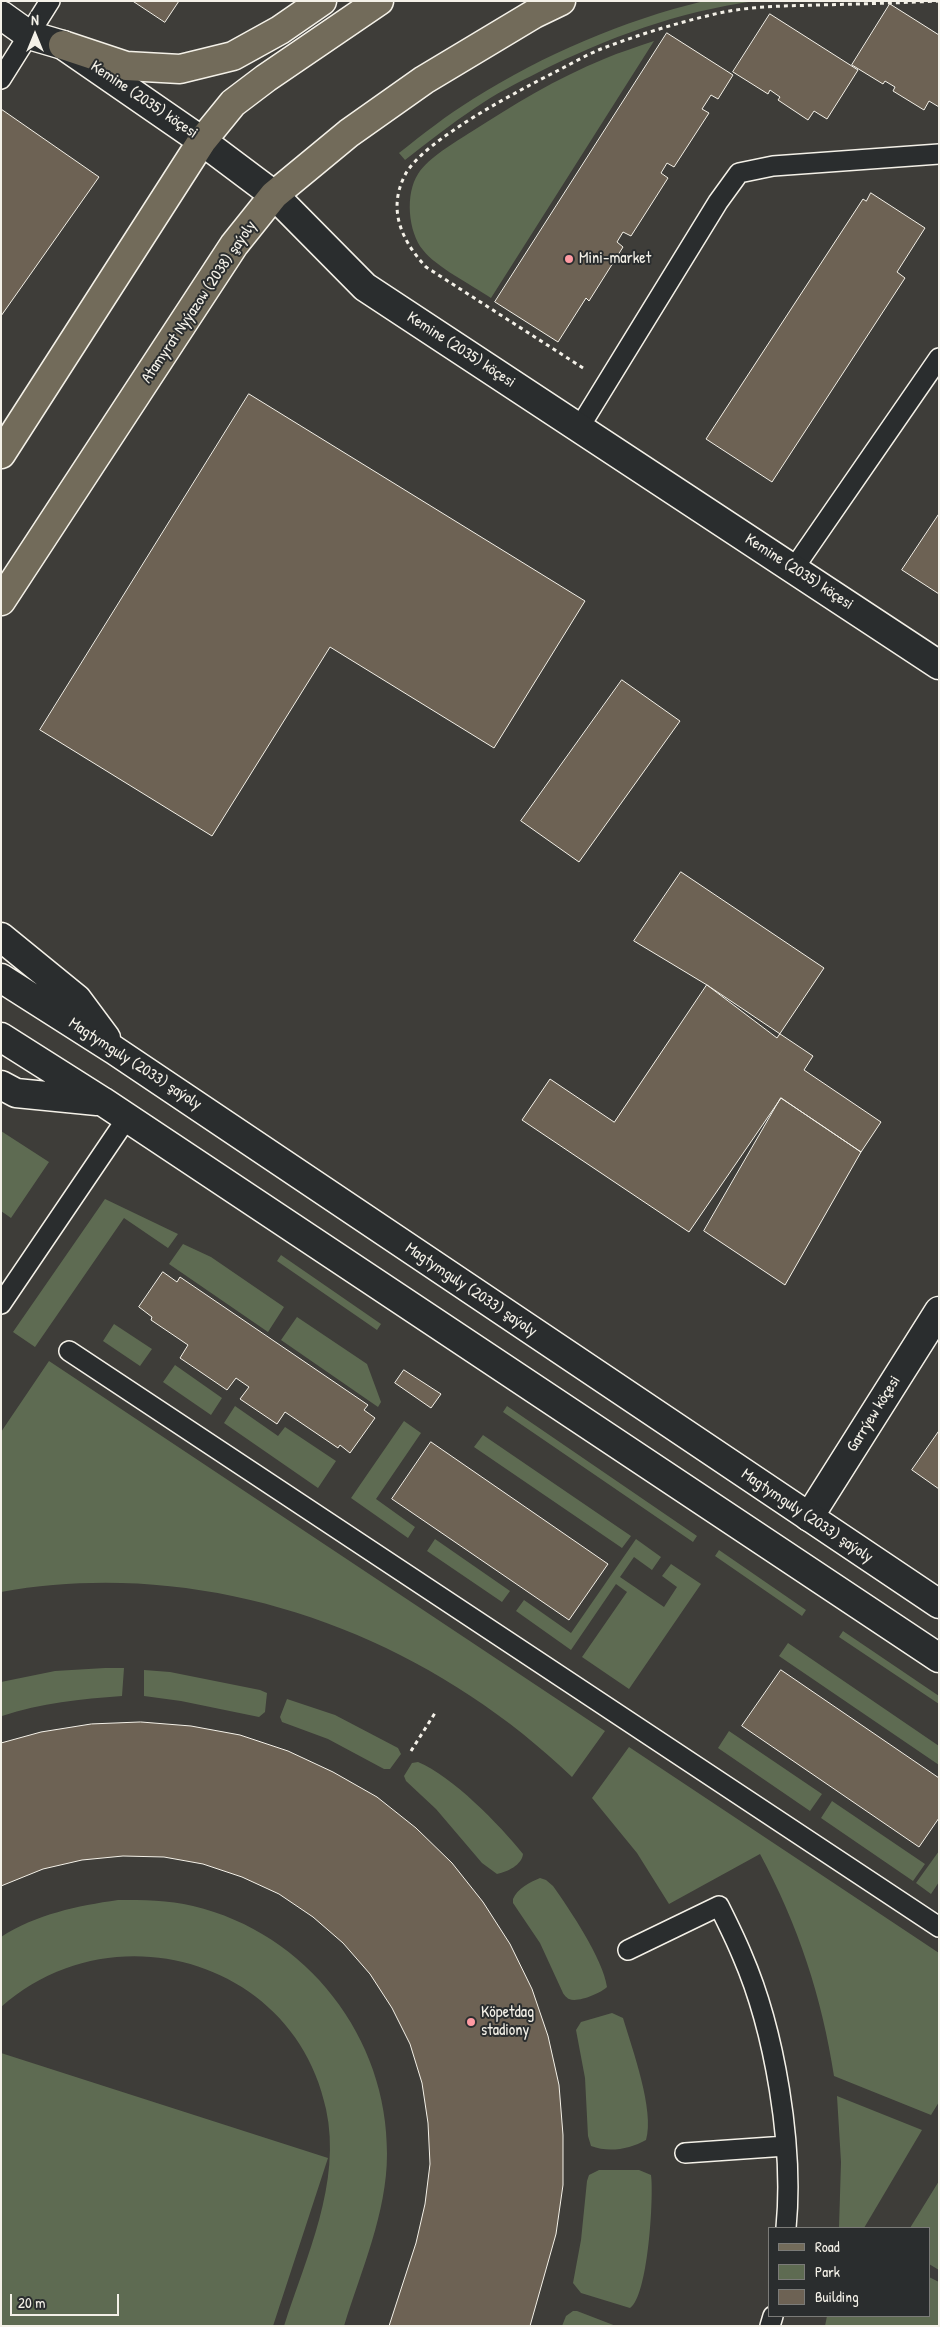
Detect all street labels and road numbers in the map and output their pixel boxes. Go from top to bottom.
street label: Kemine (2035) köçesi [87,57,201,143]
street label: Atamyrat Nyýazow (2038) şaýoly [137,217,261,387]
street label: Kemine (2035) köçesi [403,308,519,392]
street label: Kemine (2035) köçesi [741,530,857,614]
street label: Magtymguly (2033) şaýoly [65,1014,205,1114]
street label: Magtymguly (2033) şaýoly [401,1239,541,1341]
street label: Garrýew köçesi [843,1372,905,1456]
street label: Magtymguly (2033) şaýoly [737,1465,877,1567]

